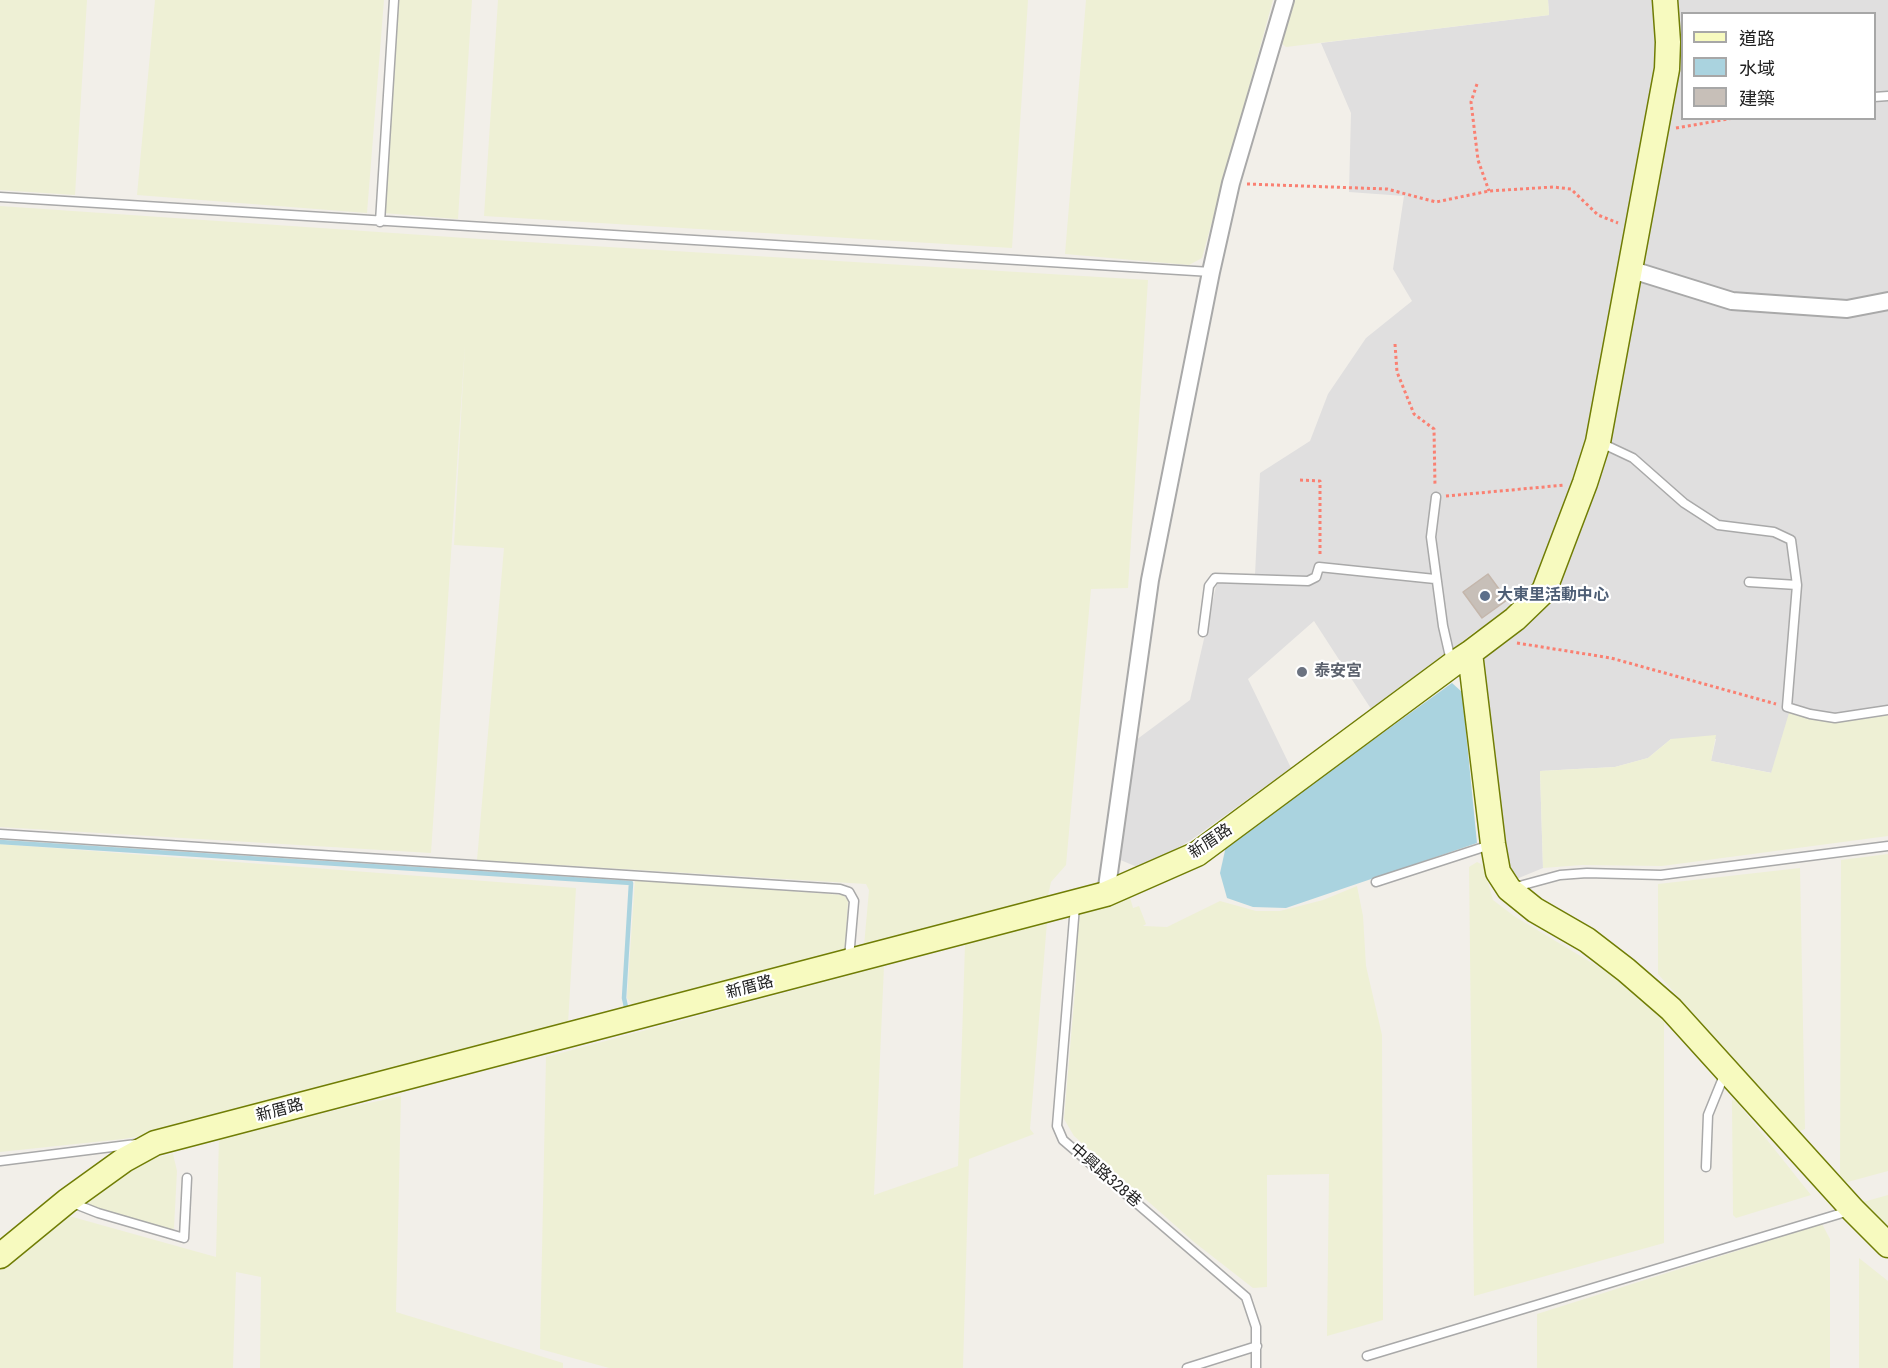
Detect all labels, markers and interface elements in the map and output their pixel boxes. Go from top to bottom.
legend [1681,12,1876,120]
text: 道路 [1739,28,1775,49]
text: 水域 [1739,58,1775,79]
text: 建築 [1739,88,1775,109]
place label: 大東里活動中心 [1497,586,1609,606]
marker: 大東里活動中心 [1478,589,1492,603]
place label: 泰安宮 [1314,662,1362,682]
marker: 泰安宮 [1295,665,1309,679]
street label: 新厝路 [1186,821,1236,863]
street label: 新厝路 [724,973,776,1003]
street label: 新厝路 [254,1096,306,1126]
street label: 中興路328巷 [1066,1140,1144,1212]

